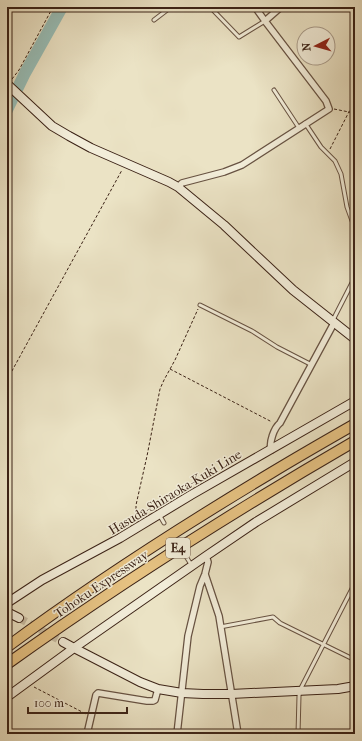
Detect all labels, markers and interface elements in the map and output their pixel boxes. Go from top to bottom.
north arrow [296,26,336,66]
text: N [300,42,313,52]
street label: Hasuda-Shiraoka-Kuki Line [106,446,245,538]
road number: E4 [166,538,190,558]
street label: Tohoku Expressway [51,546,152,621]
scale bar [28,689,127,715]
text: 100 m [34,696,64,710]

